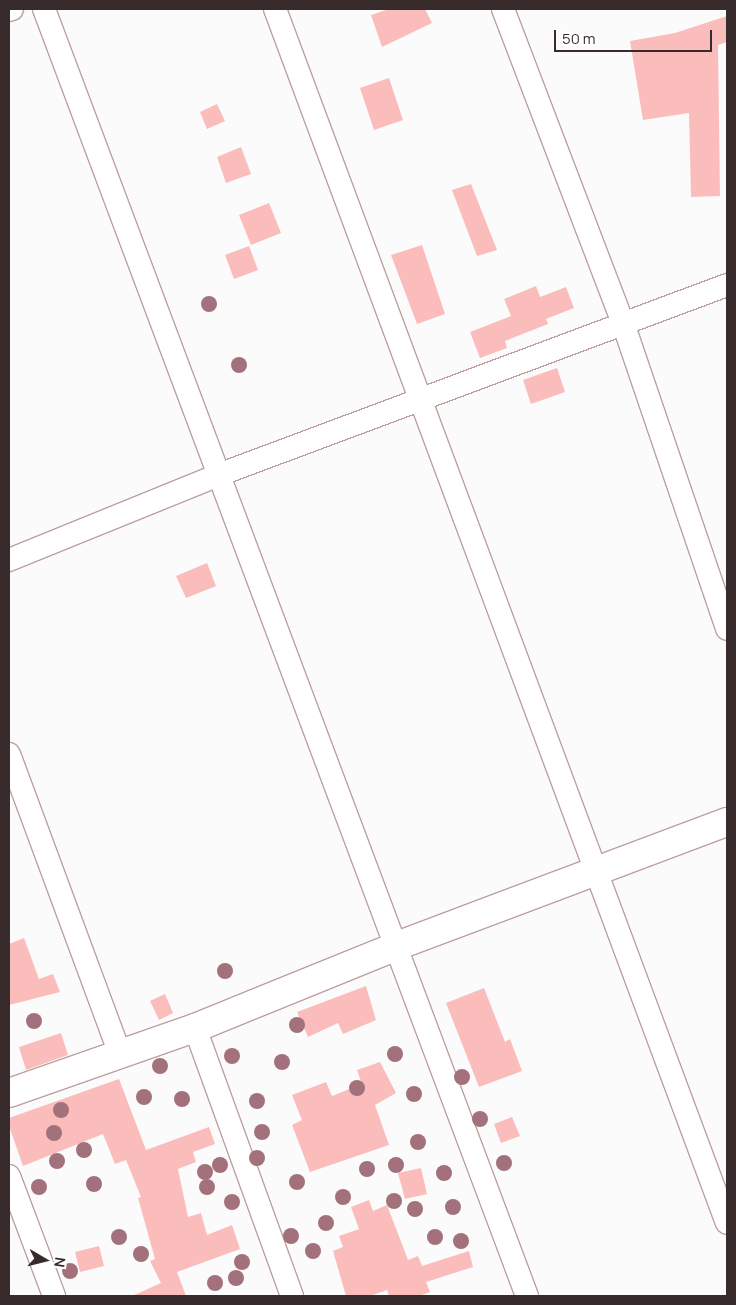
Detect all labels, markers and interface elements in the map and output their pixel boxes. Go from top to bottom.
scale bar [556,20,714,52]
text: 50 m [562,28,596,49]
north arrow [20,1235,70,1285]
text: N [50,1256,70,1268]

